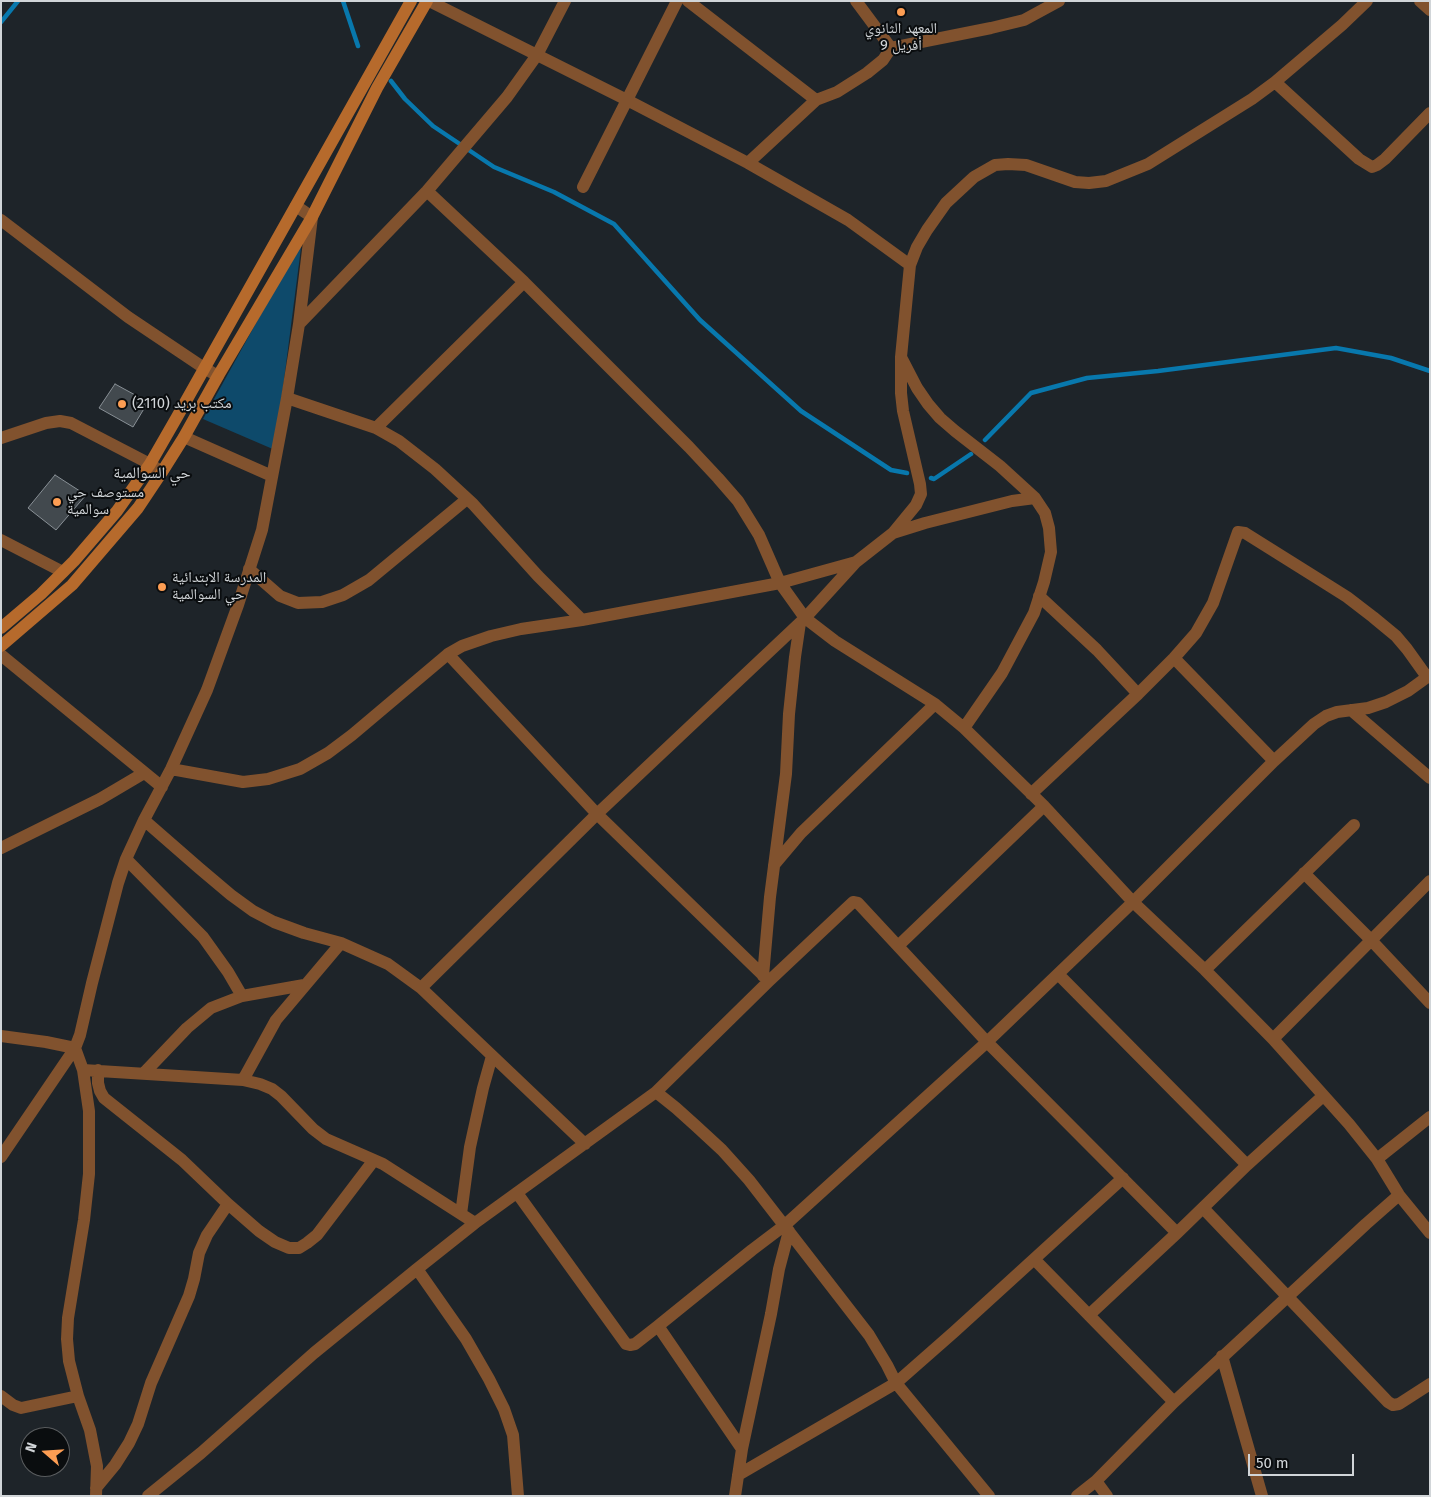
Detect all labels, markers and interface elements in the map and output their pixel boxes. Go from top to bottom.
marker: المعهد الثانوي 9 أفريل [895,6,907,18]
place label: المعهد الثانوي 9 أفريل [865,20,937,55]
place label: مكتب بريد (2110) [132,395,232,413]
marker: مكتب بريد (2110) [116,398,128,410]
district label: حي السوالمية [113,464,191,484]
place label: مستوصف حي سوالمية [67,484,144,519]
marker: مستوصف حي سوالمية [51,496,63,508]
place label: المدرسة الابتدائية حي السوالمية [172,569,266,604]
marker: المدرسة الابتدائية حي السوالمية [156,581,168,593]
north arrow [20,1427,70,1477]
text: N [22,1440,41,1454]
scale bar [1251,1444,1357,1476]
text: 50 m [1256,1454,1289,1472]

